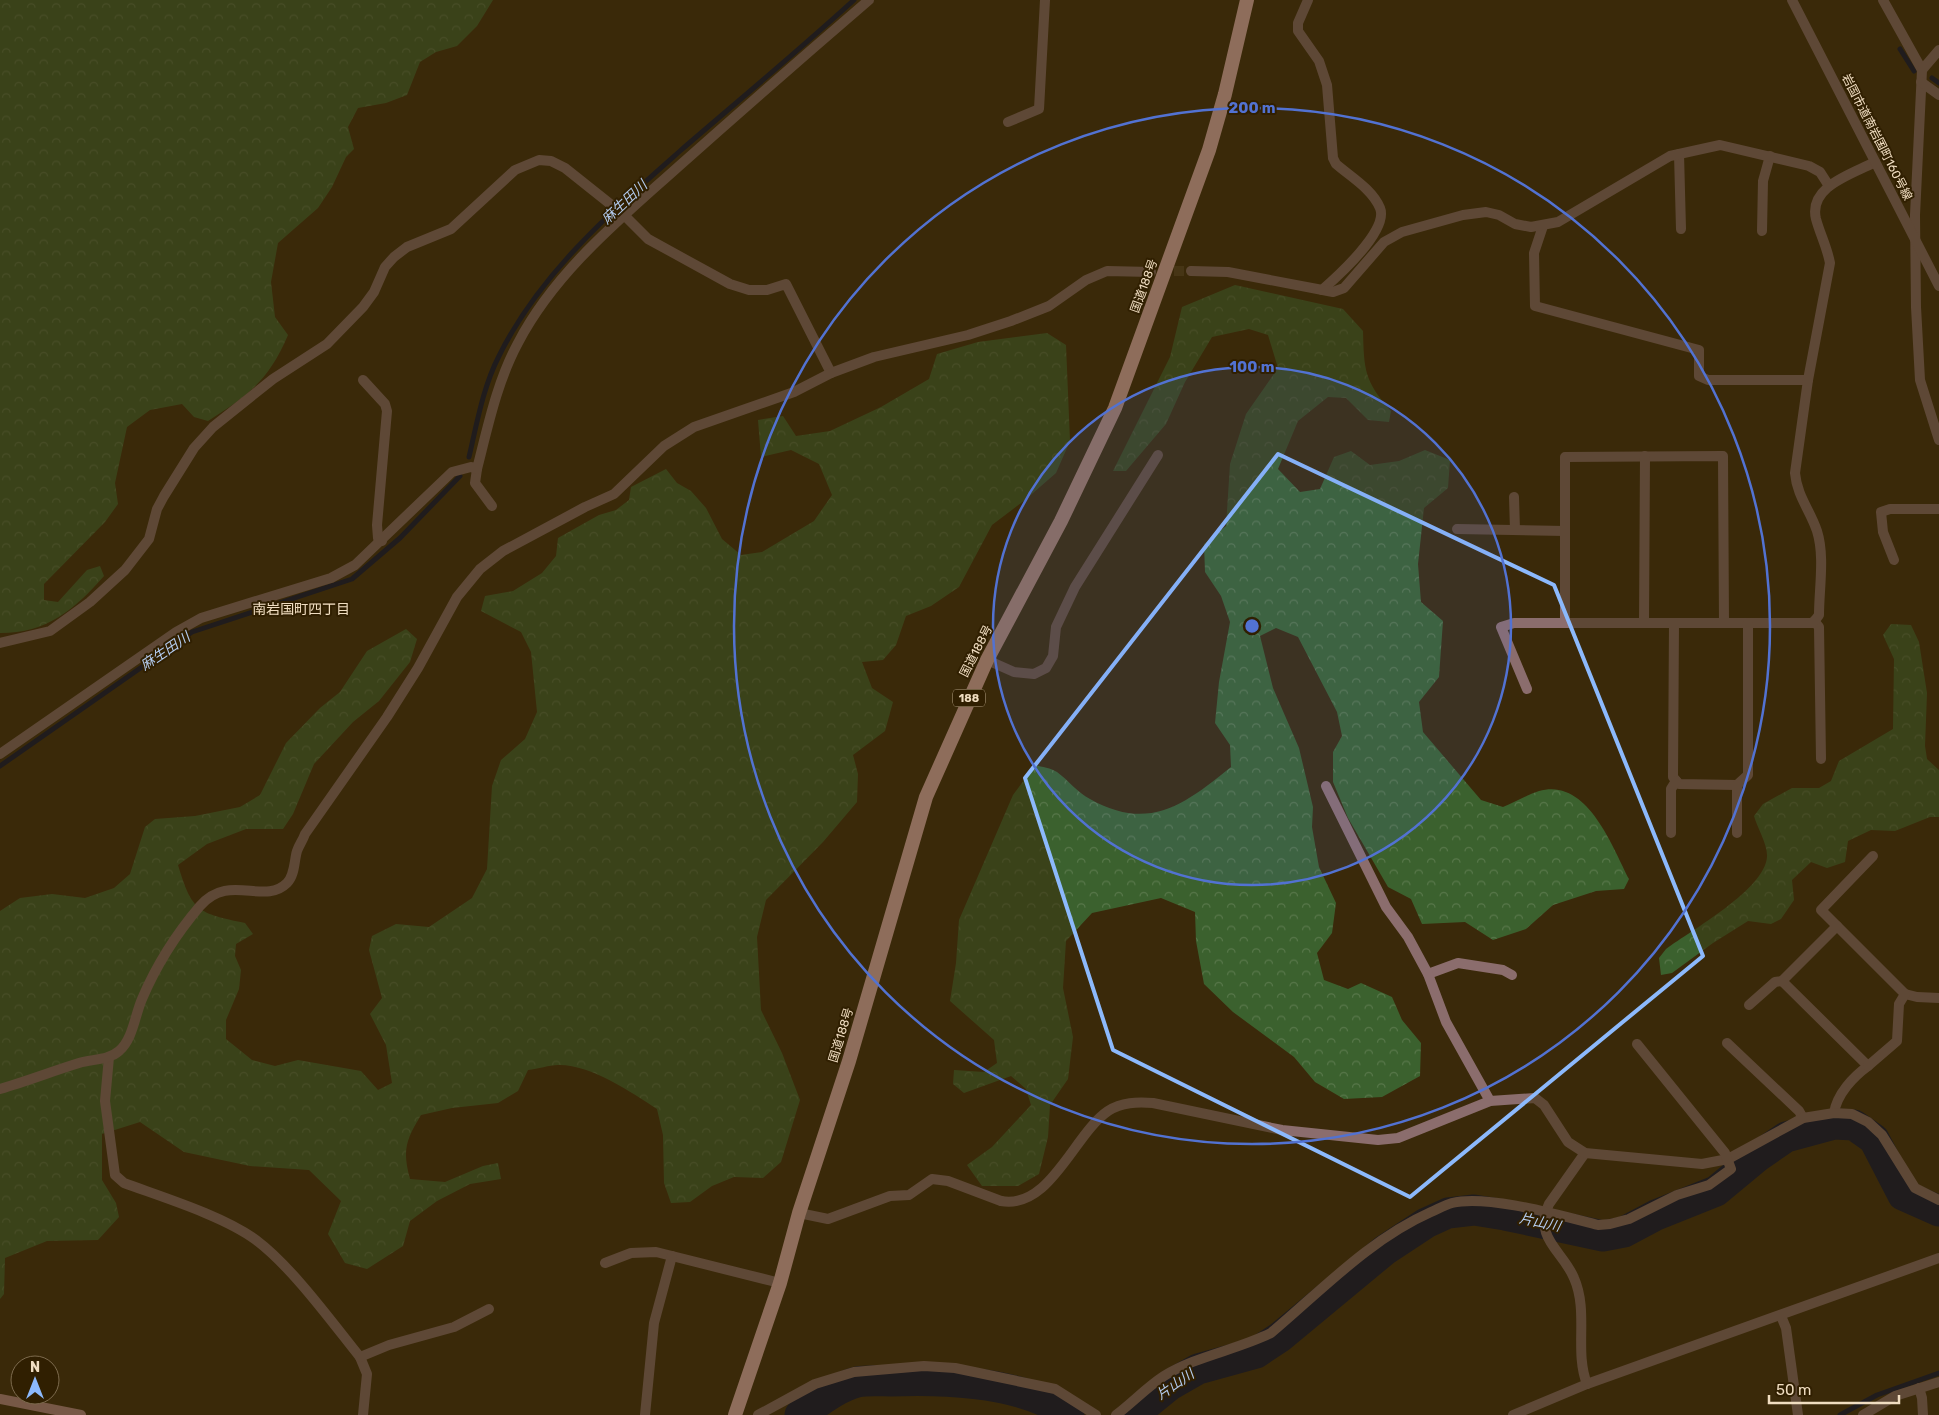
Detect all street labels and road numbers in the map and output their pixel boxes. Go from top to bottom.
street label: 岩国市道南岩国町160号線 [1839,71,1915,203]
street label: 国道188号 [1128,257,1160,315]
street label: 国道188号 [957,623,995,679]
road number: 188 [953,690,985,706]
street label: 国道188号 [826,1006,856,1064]

